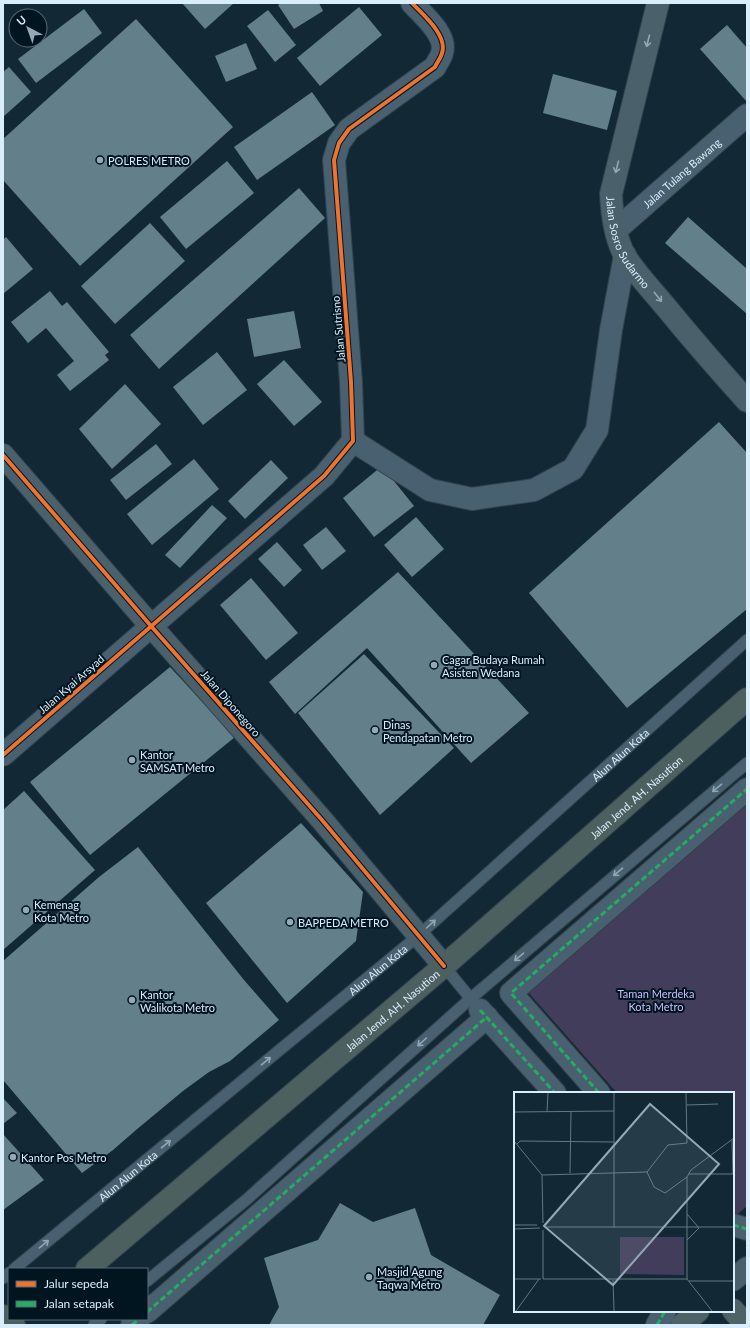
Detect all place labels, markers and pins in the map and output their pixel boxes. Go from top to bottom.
place label: POLRES METRO [108,154,190,167]
marker: POLRES METRO [95,155,105,165]
place label: Cagar Budaya Rumah Asisten Wedana [442,653,545,679]
marker: Cagar Budaya Rumah Asisten Wedana [429,660,439,670]
place label: Dinas Pendapatan Metro [383,718,473,744]
marker: Dinas Pendapatan Metro [370,725,380,735]
place label: Kantor SAMSAT Metro [140,748,215,774]
marker: Kantor SAMSAT Metro [127,755,137,765]
place label: Kemenag Kota Metro [34,898,89,924]
marker: Kemenag Kota Metro [21,905,31,915]
place label: BAPPEDA METRO [298,916,389,929]
marker: BAPPEDA METRO [285,917,295,927]
place label: Kantor Walikota Metro [140,988,215,1014]
marker: Kantor Walikota Metro [127,995,137,1005]
place label: Kantor Pos Metro [21,1151,106,1164]
marker: Kantor Pos Metro [8,1152,18,1162]
place label: Masjid Agung Taqwa Metro [377,1265,443,1291]
marker: Masjid Agung Taqwa Metro [364,1272,374,1282]

